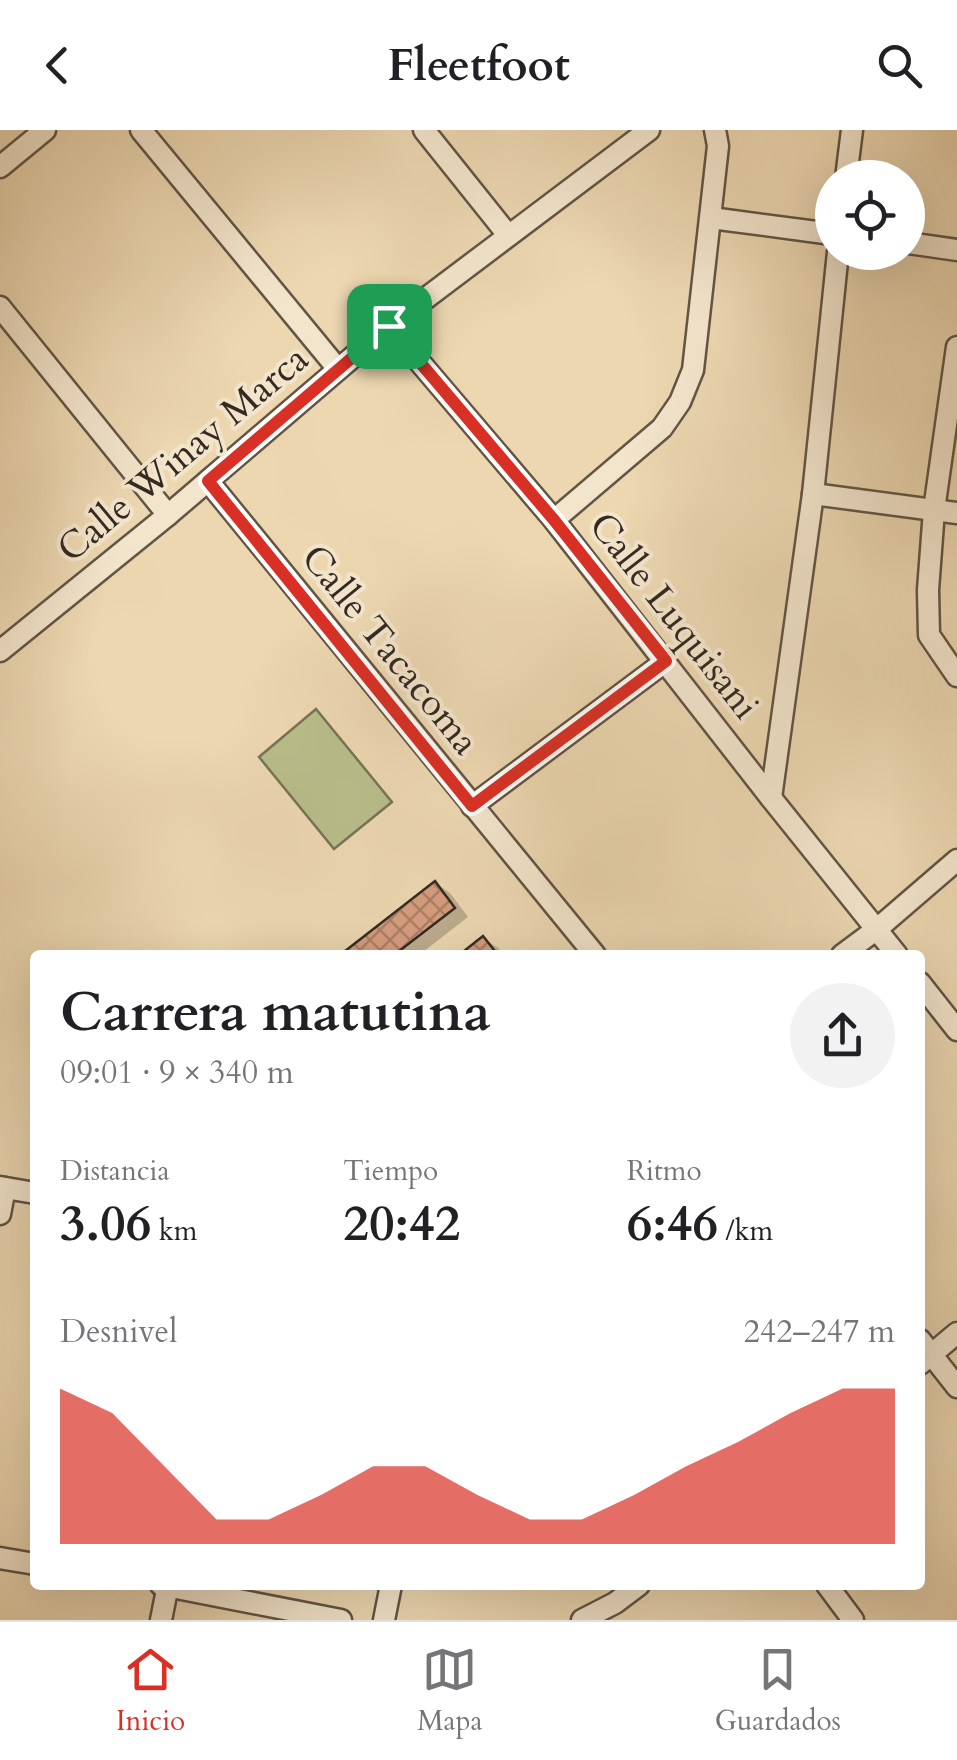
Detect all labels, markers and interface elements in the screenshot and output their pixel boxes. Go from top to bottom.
text: Fleetfoot [387,35,570,96]
icon: back [30,38,85,93]
icon: search [872,38,927,93]
map controls [815,160,925,270]
button: locate [815,160,925,270]
pin [347,284,432,369]
icon: arrive [362,299,417,354]
street label: Calle Winay Marca [46,333,320,575]
street label: Calle Luquisani [577,502,771,730]
street label: Calle Tacacoma [289,534,491,766]
text: Carrera matutina [60,976,491,1050]
button: share [790,983,895,1088]
text: 09:01 · 9 × 340 m [60,1051,294,1095]
text: Distancia [60,1152,170,1190]
text: Tiempo [343,1152,438,1190]
text: Ritmo [627,1152,702,1190]
text: 3.06 [60,1190,151,1258]
text: 20:42 [343,1190,460,1258]
text: 6:46 [627,1190,718,1258]
text: km [151,1212,198,1250]
text: /km [718,1212,773,1250]
text: Desnivel [60,1310,177,1354]
text: 242–247 m [743,1310,895,1354]
tab: Inicio [116,1642,185,1740]
tab: Mapa [417,1642,483,1740]
tab: Guardados [715,1642,841,1740]

